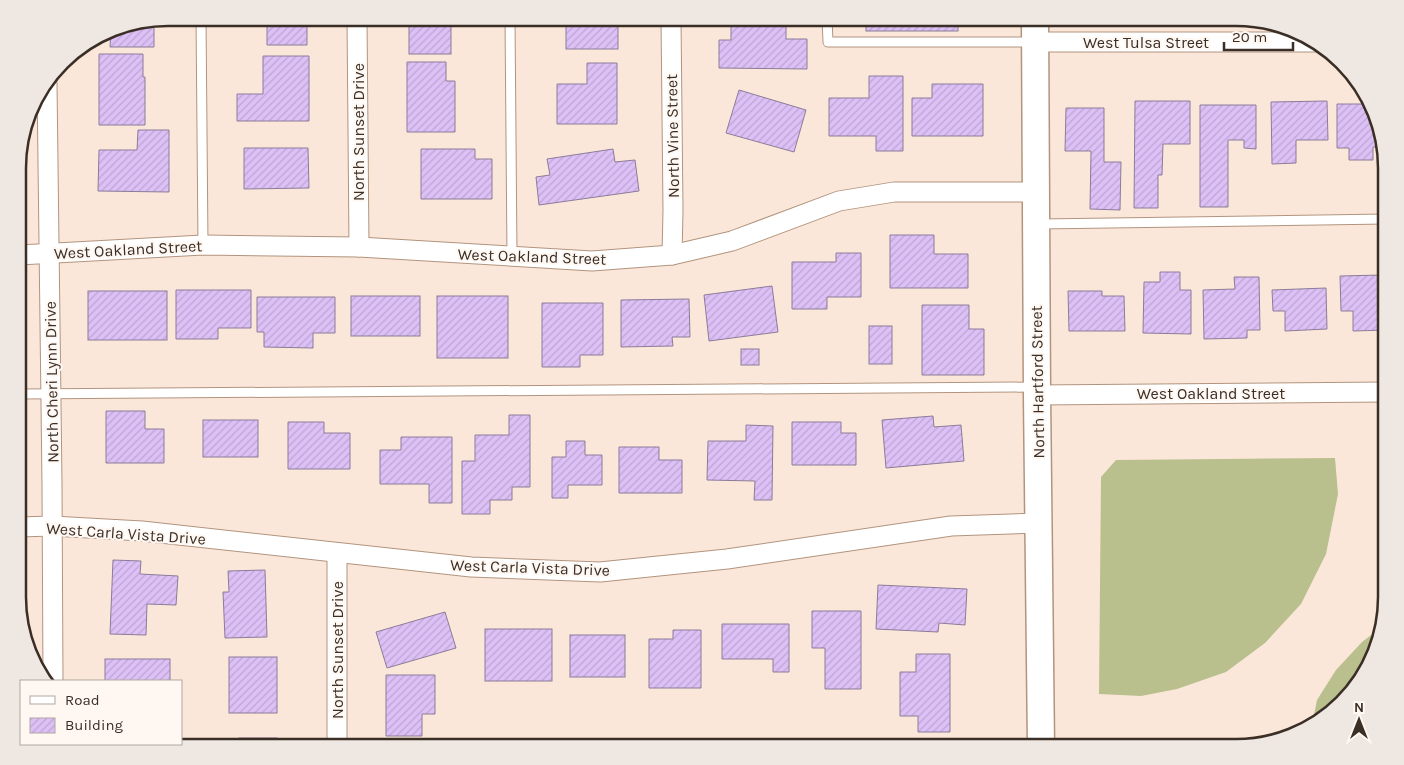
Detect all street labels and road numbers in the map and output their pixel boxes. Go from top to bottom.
street label: West Tulsa Street [1083,33,1209,52]
street label: North Sunset Drive [349,63,368,201]
street label: North Vine Street [662,74,683,198]
street label: West Oakland Street [53,236,203,263]
street label: West Oakland Street [457,244,607,269]
street label: North Cheri Lynn Drive [41,301,62,463]
street label: North Hartford Street [1027,305,1048,459]
street label: West Oakland Street [1137,384,1285,403]
street label: West Carla Vista Drive [46,518,206,549]
street label: West Carla Vista Drive [450,555,610,580]
street label: North Sunset Drive [328,581,347,719]

